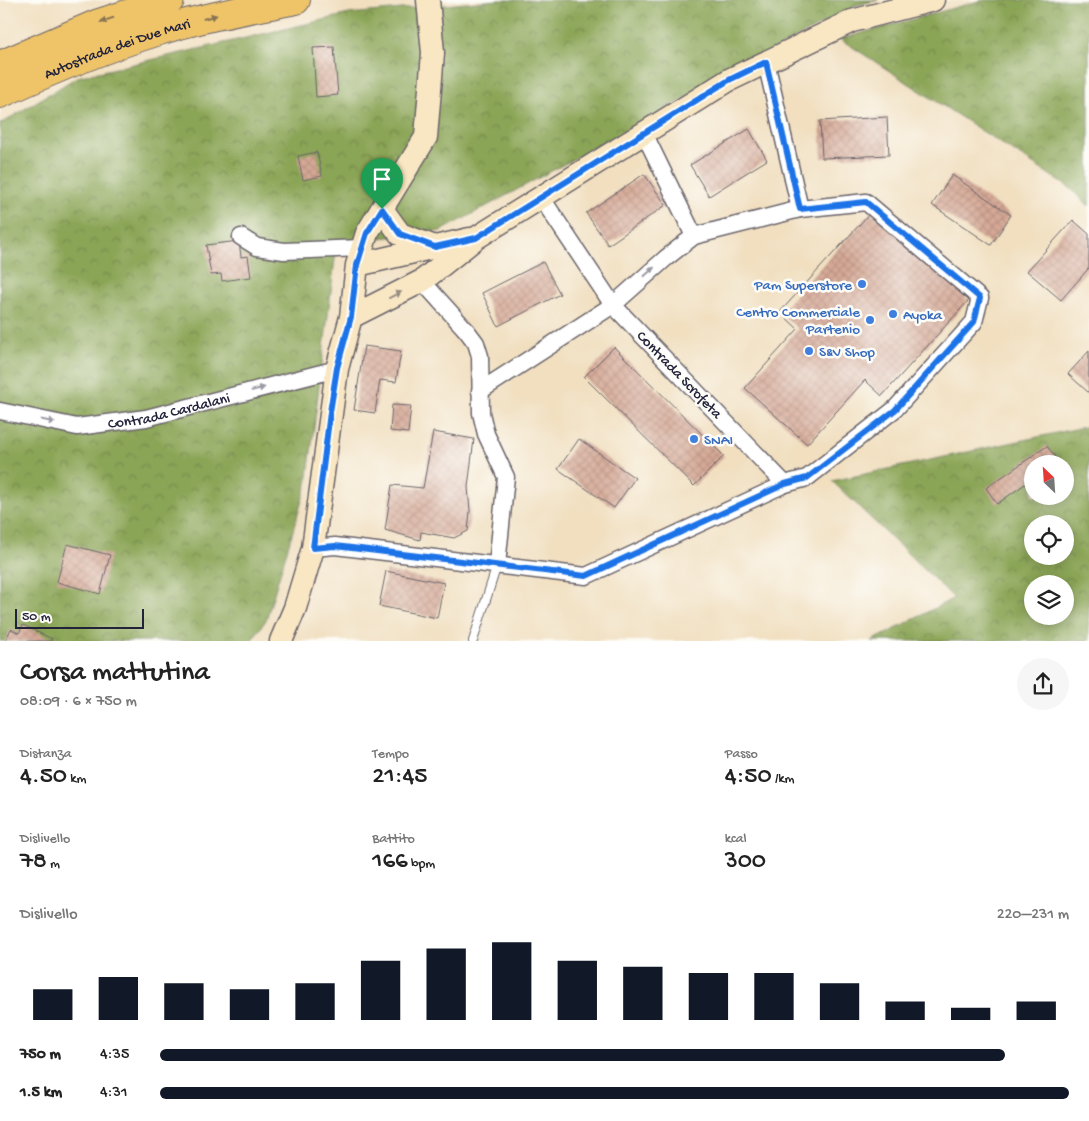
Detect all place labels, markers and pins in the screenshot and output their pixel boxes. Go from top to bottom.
pin [361,158,403,209]
place label: Pam Superstore [753,277,852,295]
marker: Pam Superstore [856,278,868,290]
place label: Centro Commerciale Partenio [736,304,860,339]
place label: Ayoka [903,307,943,325]
marker: Ayoka [887,308,899,320]
marker: Centro Commerciale Partenio [864,314,876,326]
place label: S&V Shop [819,344,876,362]
marker: S&V Shop [803,345,815,357]
place label: SNAI [704,432,733,450]
marker: SNAI [688,433,700,445]

